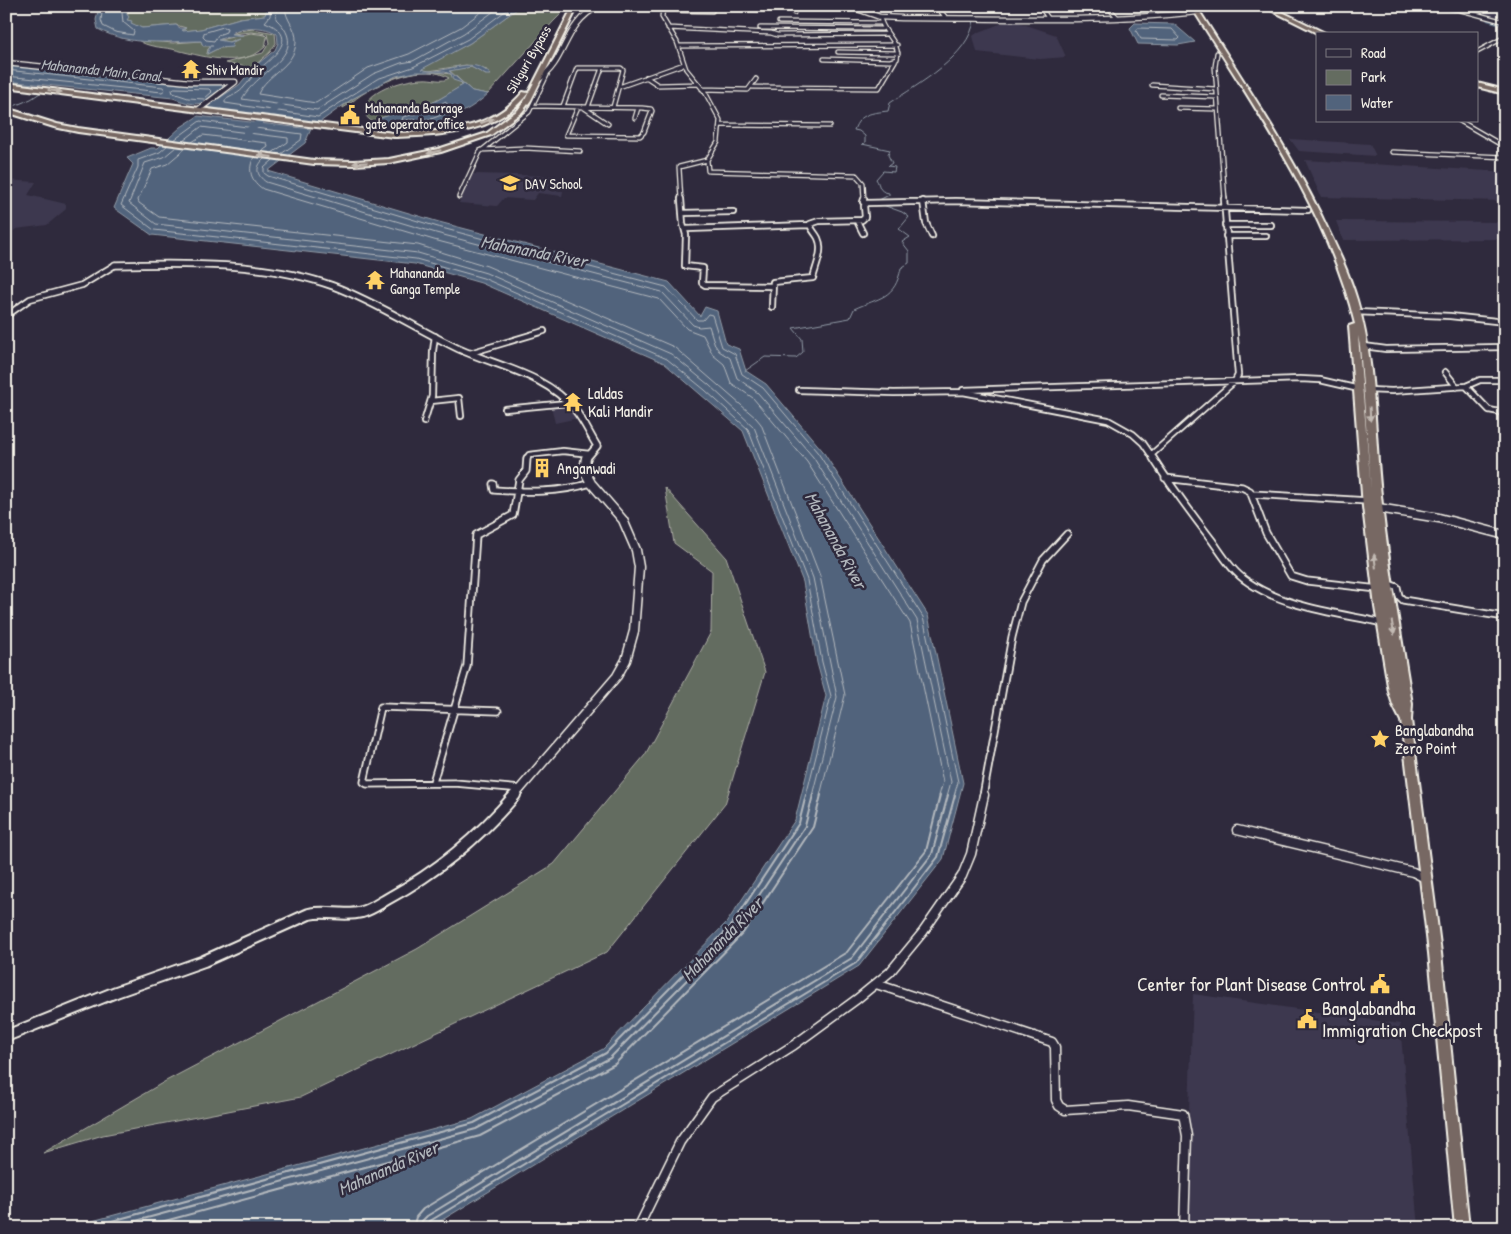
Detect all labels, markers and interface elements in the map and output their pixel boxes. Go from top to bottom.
street label: Siliguri Bypass [501,22,556,97]
legend [1316,32,1478,122]
text: Road [1361,42,1386,63]
water label: Mahananda Main Canal [40,53,163,87]
temple icon: Shiv Mandir [180,58,202,80]
place label: Shiv Mandir [206,60,265,79]
text: Park [1361,66,1386,87]
one-way arrow [47,87,63,95]
text: Water [1361,92,1393,113]
place label: Mahananda Barrage gate operator office [365,98,465,134]
public building icon: Mahananda Barrage gate operator office [339,104,361,126]
one-way arrow [480,117,495,125]
one-way arrow [427,148,442,156]
one-way arrow [257,151,273,159]
one-way arrow [351,159,367,167]
school or university icon: DAV School [499,172,521,194]
place label: DAV School [525,174,583,193]
water label: Mahananda River [479,228,591,274]
place label: Mahananda Ganga Temple [390,263,461,299]
temple icon: Mahananda Ganga Temple [364,269,386,291]
place label: Laldas Kali Mandir [588,382,653,422]
temple icon: Laldas Kali Mandir [562,391,584,413]
one-way arrow [1366,407,1374,423]
building icon: Anganwadi [531,457,553,479]
place label: Anganwadi [557,457,616,479]
water label: Mahananda River [799,487,874,595]
one-way arrow [1371,553,1379,569]
one-way arrow [1389,620,1397,636]
place label: Banglabandha Zero Point [1395,719,1474,759]
place icon: Banglabandha Zero Point [1369,728,1391,750]
water label: Mahananda River [676,890,770,986]
place label: Center for Plant Disease Control [1137,971,1366,997]
public building icon: Center for Plant Disease Control [1369,973,1391,995]
place label: Banglabandha Immigration Checkpost [1322,995,1483,1043]
public building icon: Banglabandha Immigration Checkpost [1296,1008,1318,1030]
water label: Mahananda River [334,1134,444,1201]

